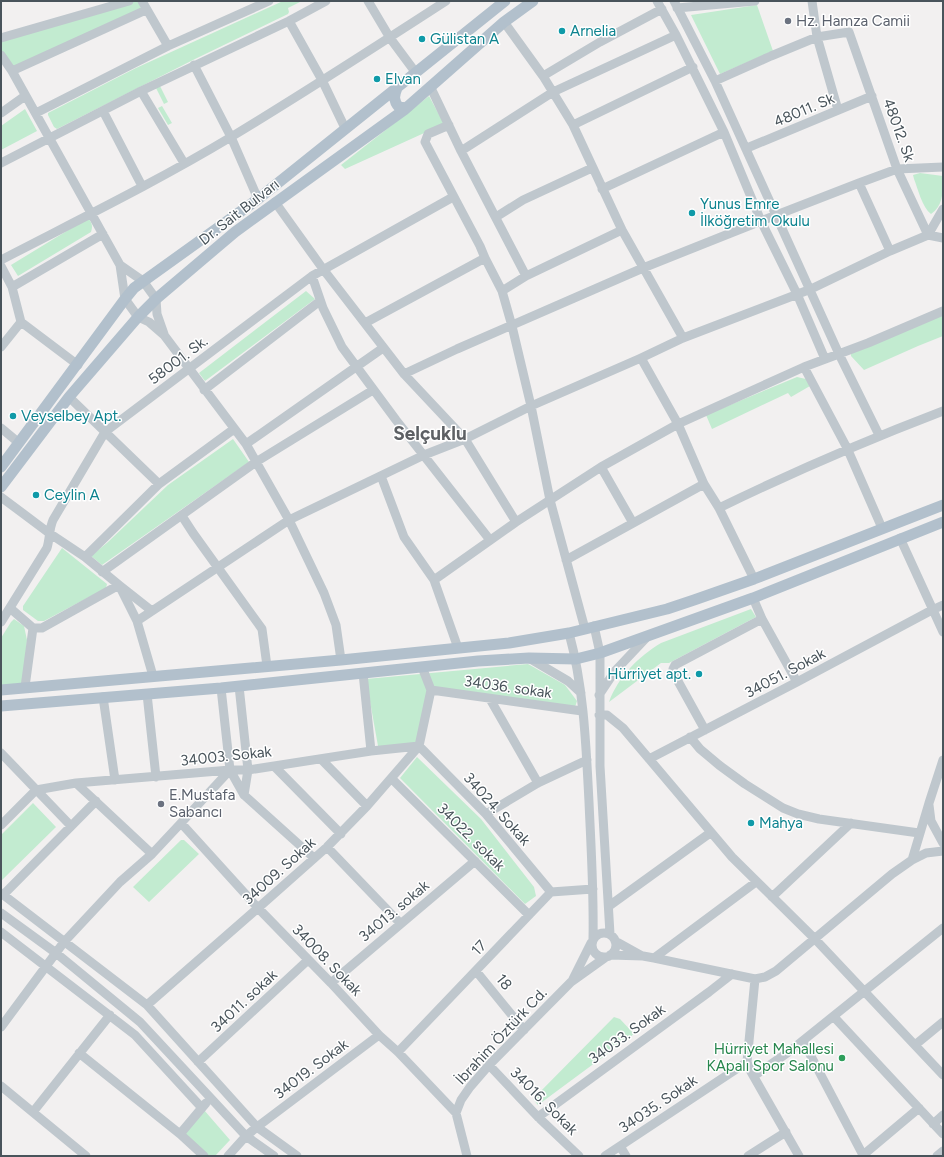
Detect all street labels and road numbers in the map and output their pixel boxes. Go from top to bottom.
street label: 48011. Sk [771,89,838,131]
street label: 48012. Sk [879,96,919,165]
street label: Dr. Sait Bulvarı [195,175,283,249]
street label: 58001. Sk. [145,332,211,388]
street label: 34051. Sokak [742,644,829,702]
street label: 34036. sokak [463,672,554,702]
street label: 34003. Sokak [179,742,273,770]
street label: 34024. Sokak [460,769,535,850]
street label: 34022. sokak [433,799,509,875]
street label: 34009. Sokak [239,833,320,908]
street label: 34013. sokak [355,876,433,946]
street label: 34008. Sokak [288,920,366,1000]
street label: 17 [468,937,490,959]
street label: 34011. sokak [207,965,281,1036]
street label: 18 [492,970,516,994]
street label: İbrahim Öztürk Cd. [452,984,550,1088]
street label: 34033. Sokak [585,1000,669,1068]
street label: 34019. Sokak [270,1035,352,1103]
street label: 34016. Sokak [506,1063,582,1139]
street label: 34035. Sokak [615,1071,701,1137]

